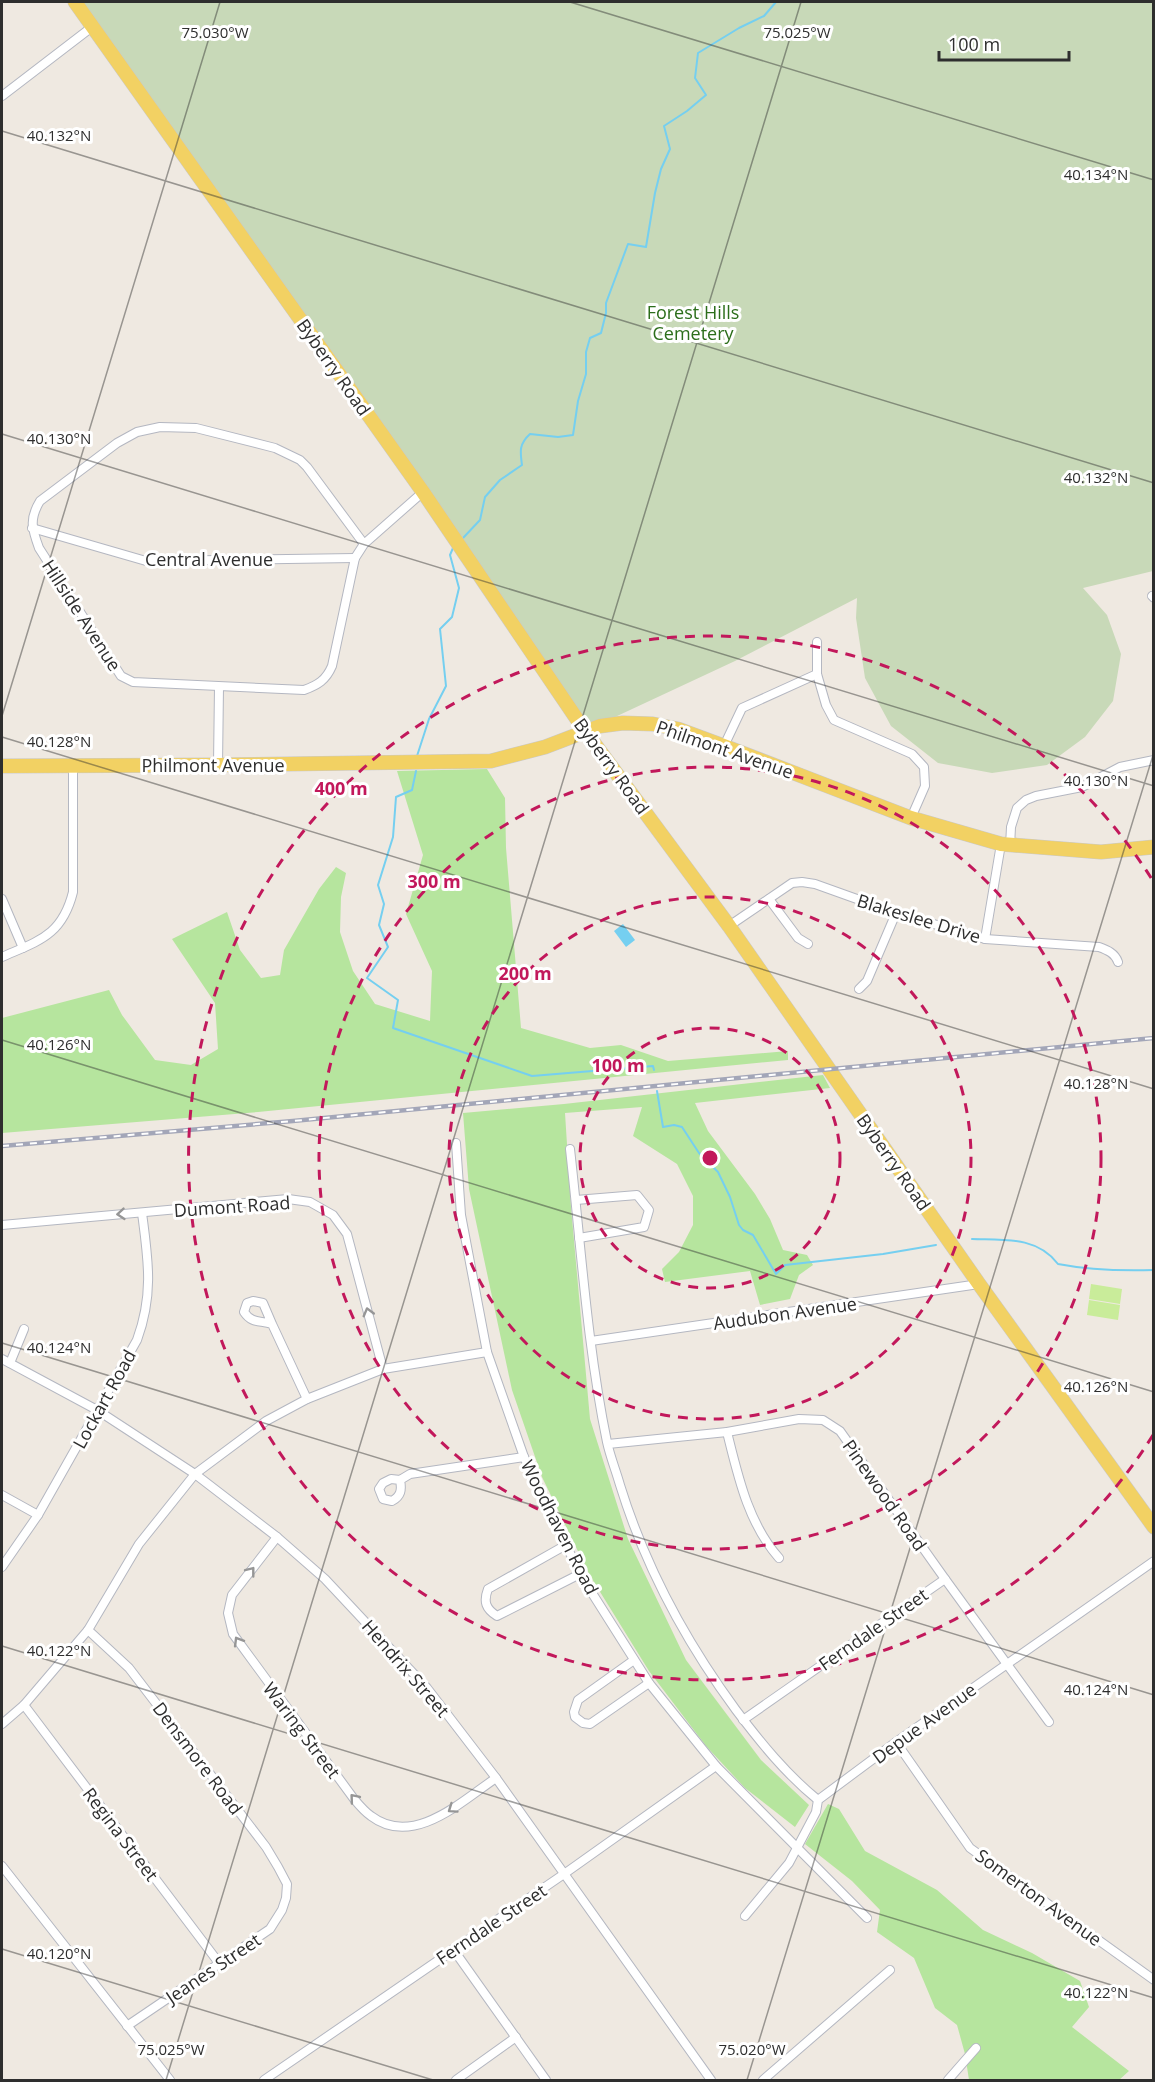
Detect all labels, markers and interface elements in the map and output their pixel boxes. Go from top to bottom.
text: 75.030°W [181,22,249,42]
text: 75.025°W [763,22,831,42]
scale bar [939,24,1070,62]
text: 100 m [948,32,1000,56]
text: 40.132°N [27,125,91,145]
text: 40.134°N [1064,164,1128,184]
park label: Forest Hills Cemetery [647,300,739,345]
street label: Byberry Road [292,314,376,420]
text: 40.130°N [27,428,91,448]
text: 40.132°N [1064,467,1128,487]
street label: Central Avenue [145,547,273,571]
street label: Hillside Avenue [37,555,127,675]
street label: Byberry Road [569,713,655,819]
street label: Philmont Avenue [653,714,797,784]
text: 40.128°N [27,731,91,751]
street label: Philmont Avenue [141,753,285,777]
text: 40.130°N [1064,770,1128,790]
text: 400 m [314,776,368,800]
text: 300 m [407,869,461,893]
street label: Blakeslee Drive [854,888,984,948]
text: 200 m [498,961,552,985]
text: 40.126°N [27,1034,91,1054]
text: 100 m [591,1053,645,1077]
text: 40.128°N [1064,1073,1128,1093]
street label: Byberry Road [852,1109,936,1215]
centre of rings [700,1148,720,1168]
street label: Dumont Road [173,1190,291,1222]
one-way arrow [116,1207,125,1220]
street label: Audubon Avenue [712,1291,858,1335]
one-way arrow [363,1307,375,1318]
text: 40.124°N [27,1337,91,1357]
street label: Lockart Road [67,1345,141,1453]
text: 40.126°N [1064,1376,1128,1396]
street label: Pinewood Road [838,1435,932,1555]
street label: Woodhaven Road [516,1456,604,1598]
one-way arrow [243,1567,254,1578]
street label: Ferndale Street [814,1582,932,1676]
street label: Hendrix Street [357,1614,455,1722]
one-way arrow [234,1637,246,1647]
text: 40.122°N [27,1640,91,1660]
street label: Waring Street [258,1677,346,1783]
street label: Depue Avenue [867,1677,981,1769]
text: 40.124°N [1064,1679,1128,1699]
street label: Densmore Road [148,1697,248,1819]
street label: Regina Street [78,1782,164,1886]
one-way arrow [350,1794,361,1805]
one-way arrow [448,1802,459,1813]
street label: Somerton Avenue [971,1843,1107,1951]
street label: Ferndale Street [431,1878,551,1970]
street label: Jeanes Street [159,1927,265,2010]
text: 40.120°N [27,1943,91,1963]
text: 40.122°N [1064,1982,1128,2002]
text: 75.025°W [137,2039,205,2059]
text: 75.020°W [718,2039,786,2059]

